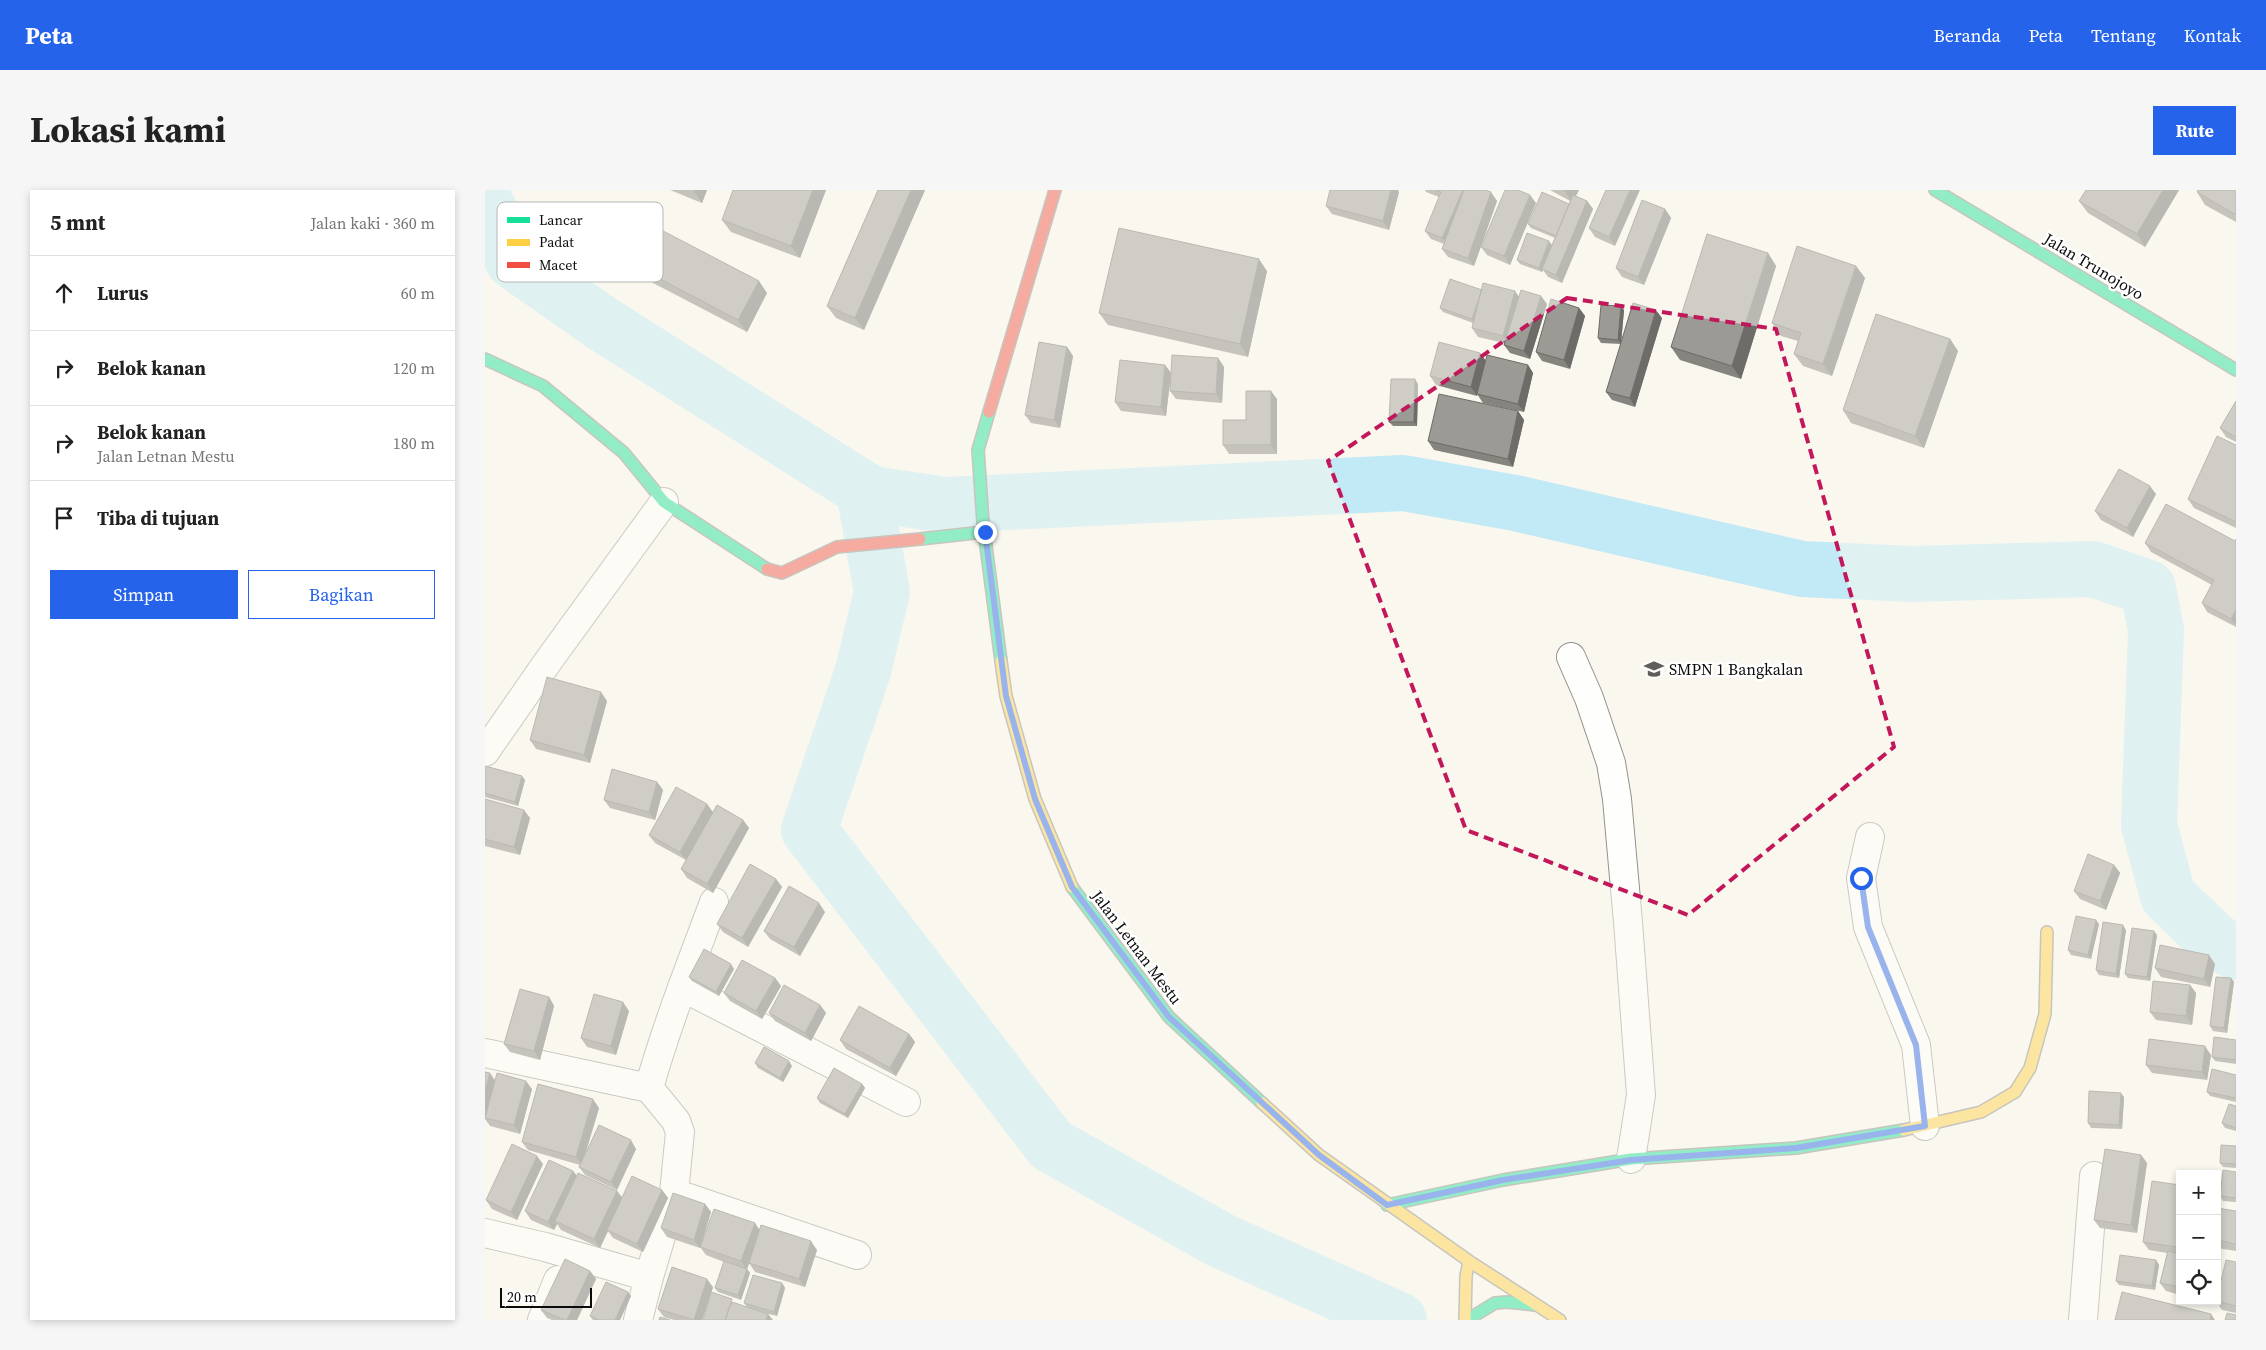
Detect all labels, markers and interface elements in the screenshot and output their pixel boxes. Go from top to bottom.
text: Peta [25,19,73,52]
text: Beranda [1933,23,2001,48]
text: Peta [2029,23,2063,48]
text: Tentang [2091,23,2156,48]
text: Kontak [2184,23,2241,48]
text: Lokasi kami [30,106,226,154]
button: Rute [2153,106,2236,155]
legend [497,202,663,282]
text: 5 mnt [50,208,105,237]
text: Lancar [539,210,583,230]
text: Jalan kaki · 360 m [310,212,435,234]
street label: Jalan Trunojoyo [2039,227,2148,305]
text: Padat [539,232,574,252]
text: Macet [539,255,577,275]
icon: ahead [50,279,78,307]
text: Lurus [97,280,148,306]
text: 60 m [401,282,435,304]
icon: right [50,354,78,382]
text: Belok kanan [97,355,206,381]
text: 120 m [393,357,435,379]
text: Belok kanan [97,419,206,445]
icon: right [50,429,78,457]
text: 180 m [393,432,435,454]
text: Jalan Letnan Mestu [97,445,235,467]
icon: arrive [50,504,78,532]
text: Tiba di tujuan [97,505,219,531]
route end [974,521,997,544]
button: Simpan [50,570,238,619]
button: Bagikan [248,570,435,619]
school or university icon: SMPN 1 Bangkalan [1643,658,1665,680]
place label: SMPN 1 Bangkalan [1669,658,1804,680]
route start [1850,867,1873,890]
street label: Jalan Letnan Mestu [1086,885,1187,1009]
map controls [2176,1170,2221,1305]
button: + [2176,1170,2221,1215]
button: − [2176,1215,2221,1260]
button: locate [2176,1260,2221,1305]
scale bar [500,1285,593,1308]
text: 20 m [507,1287,537,1307]

